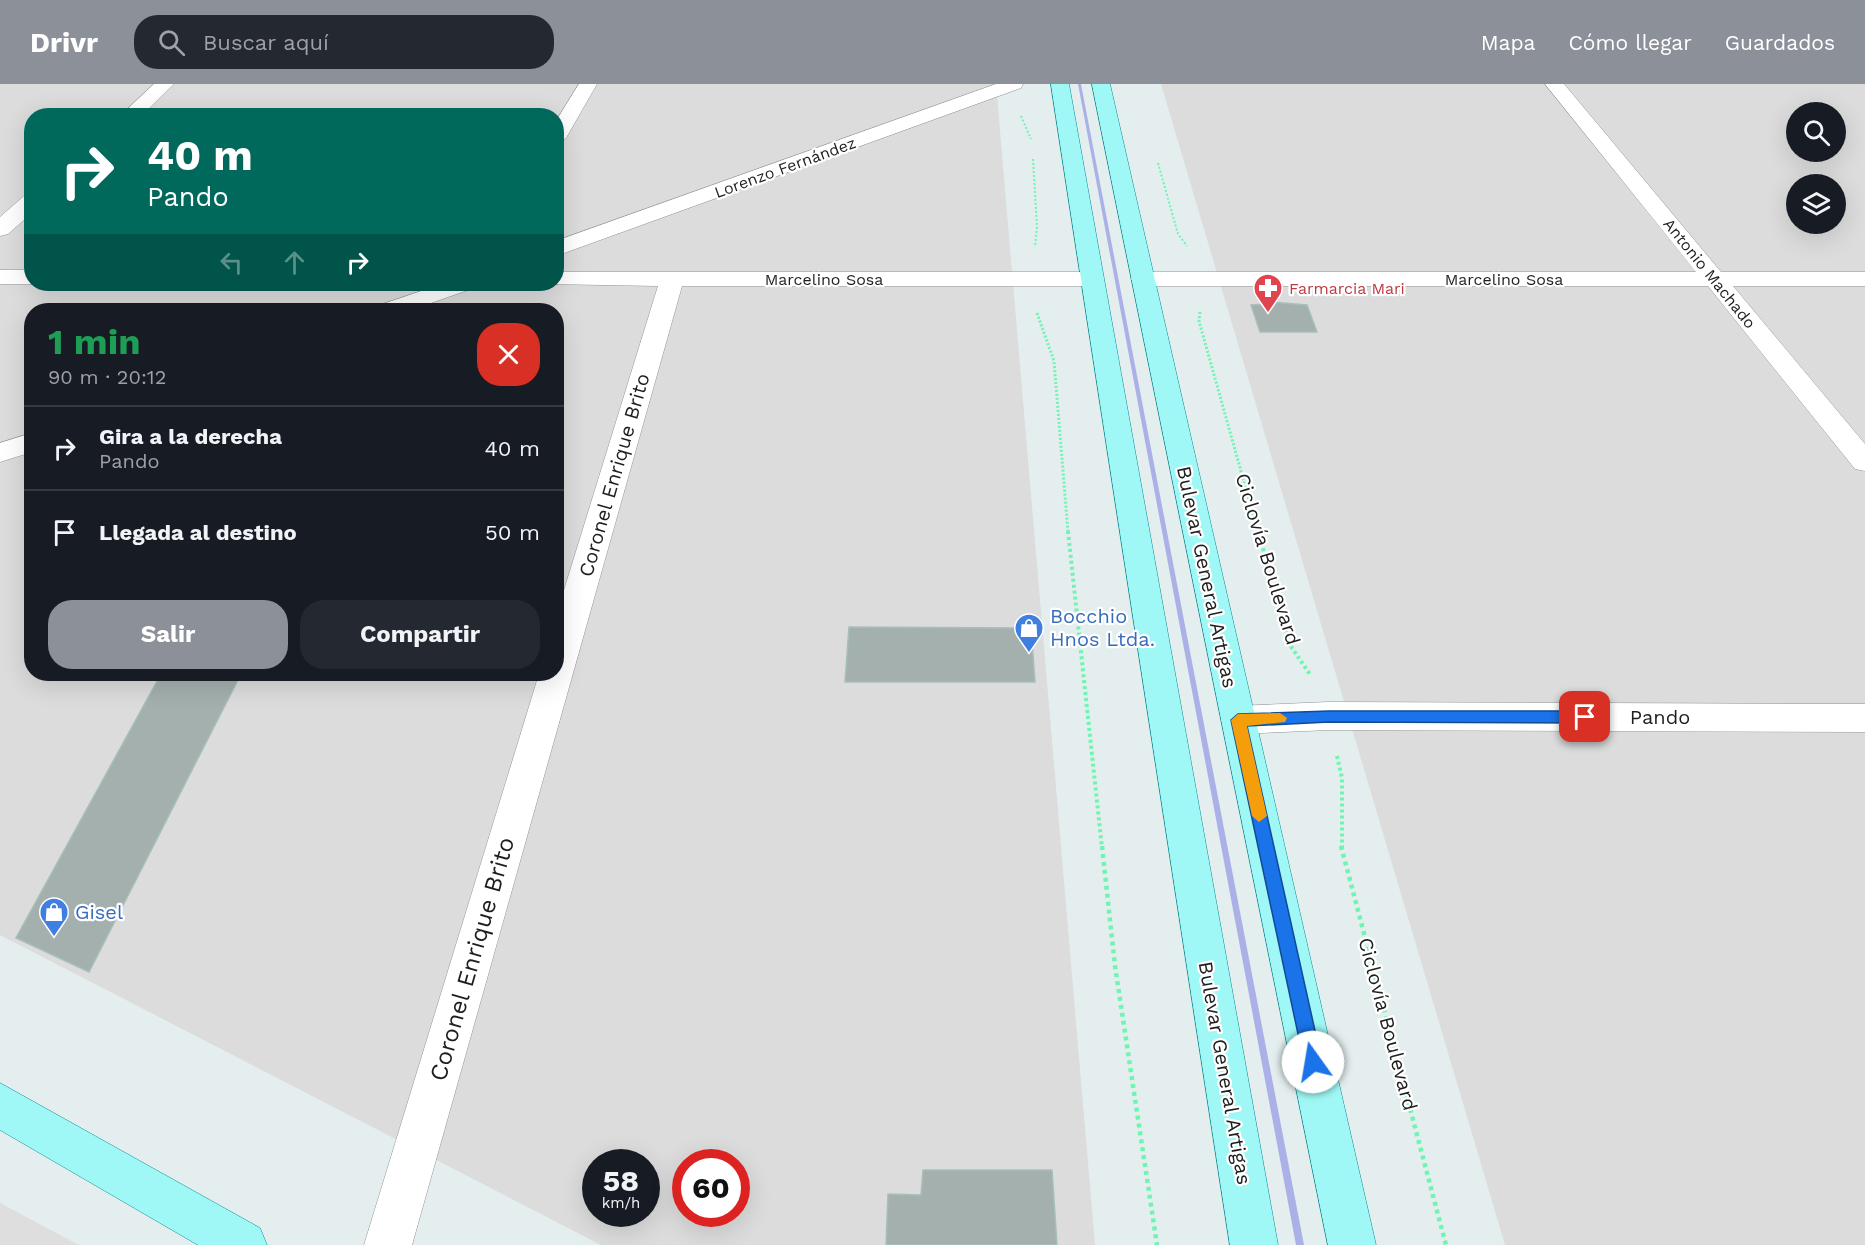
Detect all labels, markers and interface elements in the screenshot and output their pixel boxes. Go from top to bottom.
search box [134,15,554,69]
text: Drivr [30,26,98,59]
icon: search [155,26,188,59]
text: Buscar aquí [203,30,329,55]
text: Mapa [1481,30,1535,55]
text: Cómo llegar [1568,30,1692,55]
text: Guardados [1725,30,1835,55]
map controls [1786,102,1846,234]
button: search [1786,102,1846,162]
text: 40 m [147,131,253,180]
icon: right [48,132,126,210]
street label: Lorenzo Fernández [712,133,858,202]
button: layers [1786,174,1846,234]
text: Pando [147,181,229,213]
street label: Antonio Machado [1659,214,1760,332]
icon: left [215,246,248,279]
icon: ahead [278,246,311,279]
icon: right [341,246,374,279]
street label: Marcelino Sosa [765,270,883,289]
street label: Marcelino Sosa [1445,270,1563,289]
pharmacy icon: Farmarcia Mari [1252,272,1284,314]
place label: Farmarcia Mari [1289,279,1405,298]
text: 1 min [48,321,140,363]
button: close [477,323,540,386]
text: 90 m · 20:12 [48,365,166,389]
street label: Coronel Enrique Brito [573,371,655,579]
text: Gira a la derecha [99,424,282,449]
icon: right [48,432,81,465]
text: 40 m [484,436,540,461]
text: Pando [99,449,159,473]
street label: Bulevar General Artigas [1172,464,1242,690]
street label: Ciclovía Boulevard [1230,470,1306,648]
icon: arrive [48,516,81,549]
text: Llegada al destino [99,520,297,545]
text: 50 m [485,520,540,545]
button: Salir [48,600,288,669]
button: Compartir [300,600,540,669]
place label: Bocchio Hnos Ltda. [1050,604,1155,651]
shop icon: Bocchio Hnos Ltda. [1013,612,1045,654]
pin [1559,691,1610,742]
icon: arrive [1568,700,1601,733]
street label: Pando [1630,705,1690,729]
street label: Coronel Enrique Brito [424,834,520,1084]
shop icon: Gisel [38,896,70,938]
place label: Gisel [75,900,123,924]
street label: Ciclovía Boulevard [1353,935,1423,1113]
street label: Bulevar General Artigas [1194,959,1256,1187]
position arrow [1281,1030,1345,1094]
speed limit sign: 60 [672,1149,750,1227]
text: 58 [603,1163,639,1198]
text: km/h [602,1194,640,1212]

